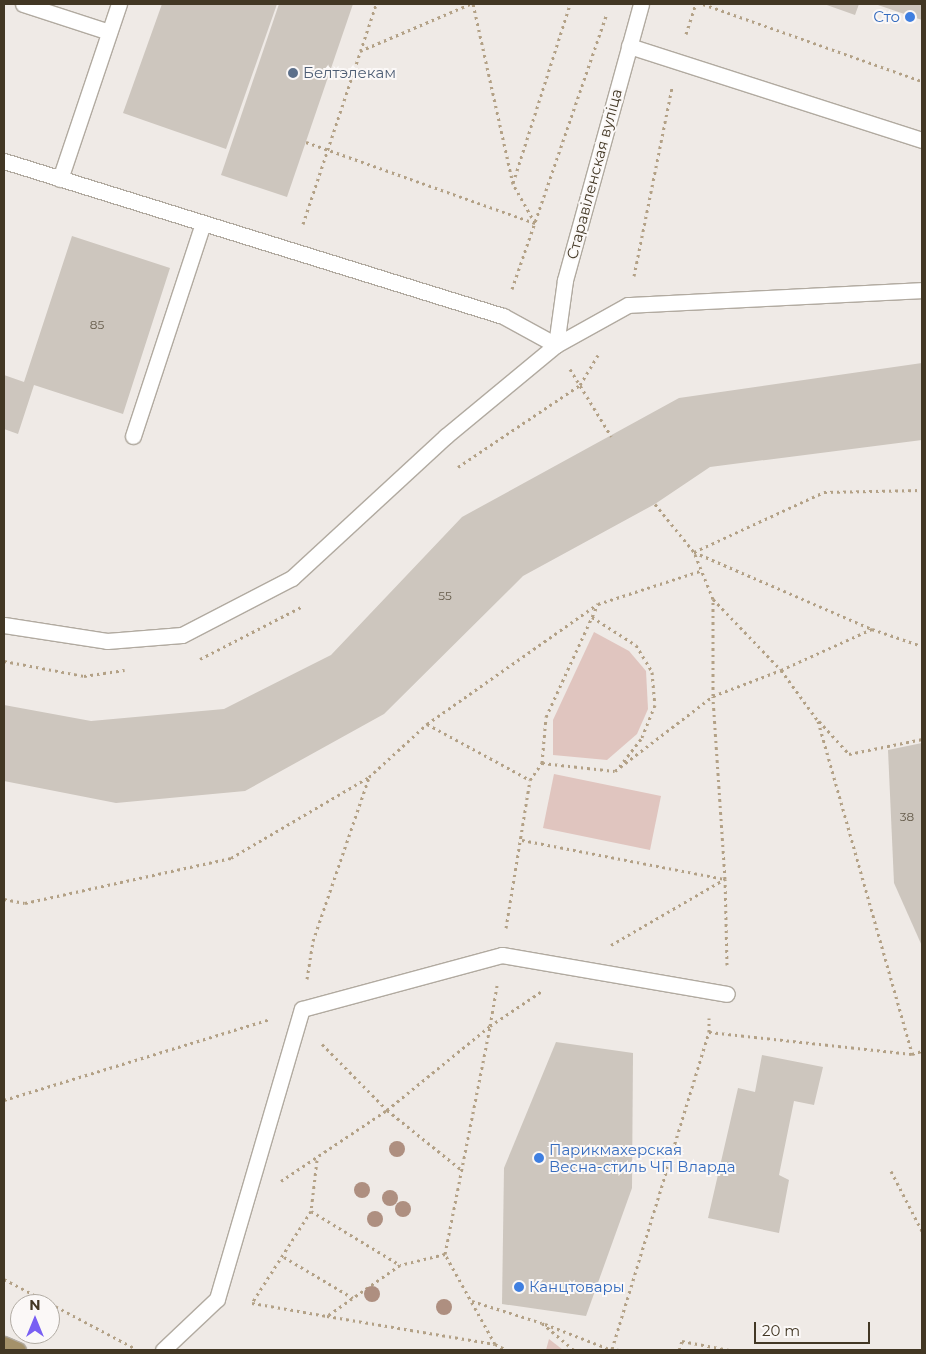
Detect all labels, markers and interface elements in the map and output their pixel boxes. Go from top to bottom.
place label: Сто [873,8,900,26]
marker: Сто [904,11,916,23]
place label: Белтэлекам [303,64,396,82]
marker: Белтэлекам [287,67,299,79]
street label: Старавіленская вуліца [563,87,625,261]
house number: 85 [90,318,104,332]
house number: 55 [438,589,452,603]
house number: 38 [900,810,914,824]
place label: Парикмахерская Весна-стиль ЧП Вларда [549,1140,736,1175]
marker: Парикмахерская Весна-стиль ЧП Вларда [533,1152,545,1164]
place label: Канцтовары [529,1278,625,1296]
marker: Канцтовары [513,1281,525,1293]
north arrow [10,1294,60,1344]
text: N [29,1296,41,1314]
scale bar [756,1312,872,1344]
text: 20 m [762,1321,800,1340]

